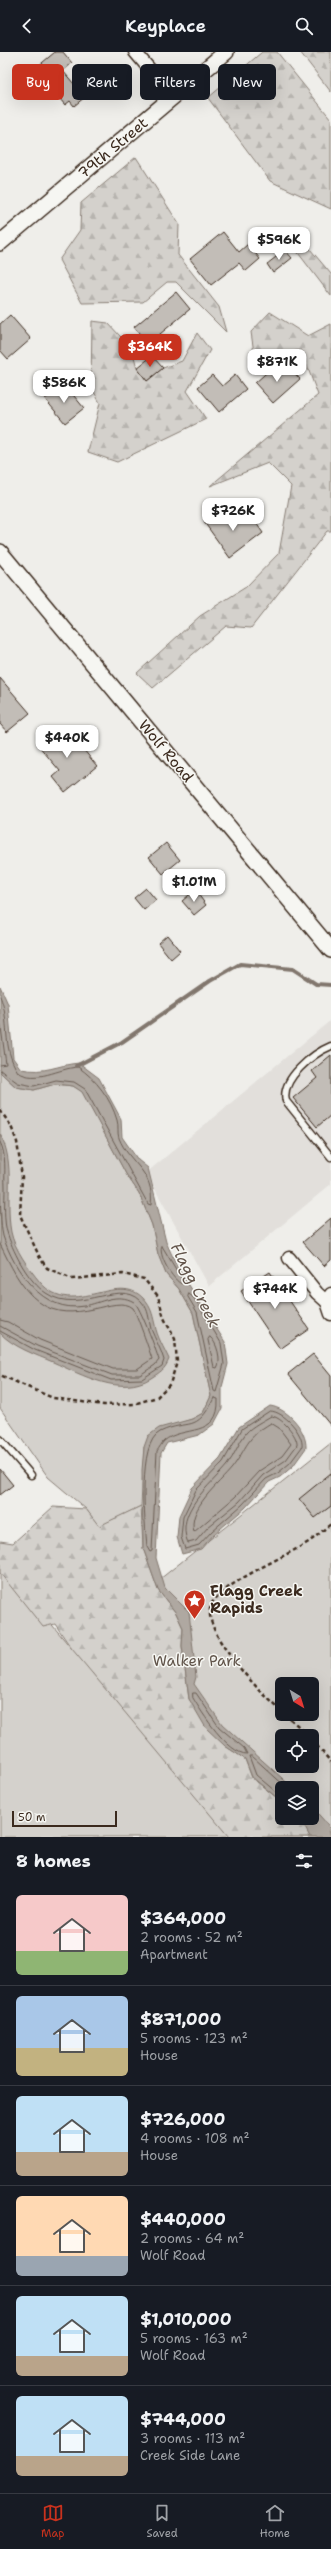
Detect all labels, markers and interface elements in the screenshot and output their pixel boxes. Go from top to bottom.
text: Keyplace [125,14,206,38]
icon: back [16,15,38,37]
icon: search [293,15,315,37]
chip: Buy [12,64,64,100]
chip: Rent [72,64,132,100]
chip: Filters [140,64,210,100]
chip: New [218,64,276,100]
street label: 79th Street [74,113,152,183]
pin: $596K [251,227,307,261]
text: $596K [257,231,301,248]
pin: $364K [122,334,178,368]
text: $364K [128,338,172,355]
pin: $871K [249,349,305,383]
text: $871K [256,353,298,370]
pin: $586K [36,370,92,404]
text: $586K [42,374,86,391]
pin: $726K [205,498,261,532]
text: $726K [211,502,255,519]
street label: Wolf Road [134,716,198,787]
pin: $440K [39,725,95,759]
text: $440K [45,729,89,746]
pin: $1.01M [161,869,227,903]
text: $1.01M [171,873,217,890]
water label: Flagg Creek [166,1239,225,1331]
pin: $744K [247,1276,303,1310]
text: $744K [253,1280,297,1297]
place label: Flagg Creek Rapids [210,1581,303,1618]
place icon: Flagg Creek Rapids [181,1587,207,1620]
park label: Walker Park [153,1651,241,1671]
north arrow [275,1677,319,1721]
map controls [275,1677,319,1825]
button: locate [275,1729,319,1773]
button: layers [275,1781,319,1825]
scale bar [12,1809,117,1828]
text: 50 m [18,1810,46,1825]
text: 8 homes [16,1850,91,1872]
icon: filters [293,1850,315,1872]
text: $364,000 [140,1907,226,1929]
icon: home [48,1911,96,1959]
text: 2 rooms · 52 m² [140,1929,243,1946]
text: Apartment [140,1946,208,1963]
text: $871,000 [140,2008,221,2030]
icon: home [48,2012,96,2060]
text: 5 rooms · 123 m² [140,2030,248,2047]
text: House [140,2047,178,2064]
text: $726,000 [140,2108,225,2130]
icon: home [48,2112,96,2160]
text: 4 rooms · 108 m² [140,2130,250,2147]
text: House [140,2147,178,2164]
text: $440,000 [140,2208,226,2230]
icon: home [48,2212,96,2260]
text: 2 rooms · 64 m² [140,2230,244,2247]
text: Wolf Road [140,2247,206,2264]
text: $1,010,000 [140,2308,232,2330]
icon: home [48,2312,96,2360]
text: 5 rooms · 163 m² [140,2330,248,2347]
text: Wolf Road [140,2347,206,2364]
text: $744,000 [140,2408,226,2430]
icon: home [48,2412,96,2460]
text: 3 rooms · 113 m² [140,2430,245,2447]
text: Creek Side Lane [140,2447,240,2464]
tab: Map [41,2502,65,2541]
tab: Saved [147,2502,178,2541]
tab: Home [260,2502,290,2541]

